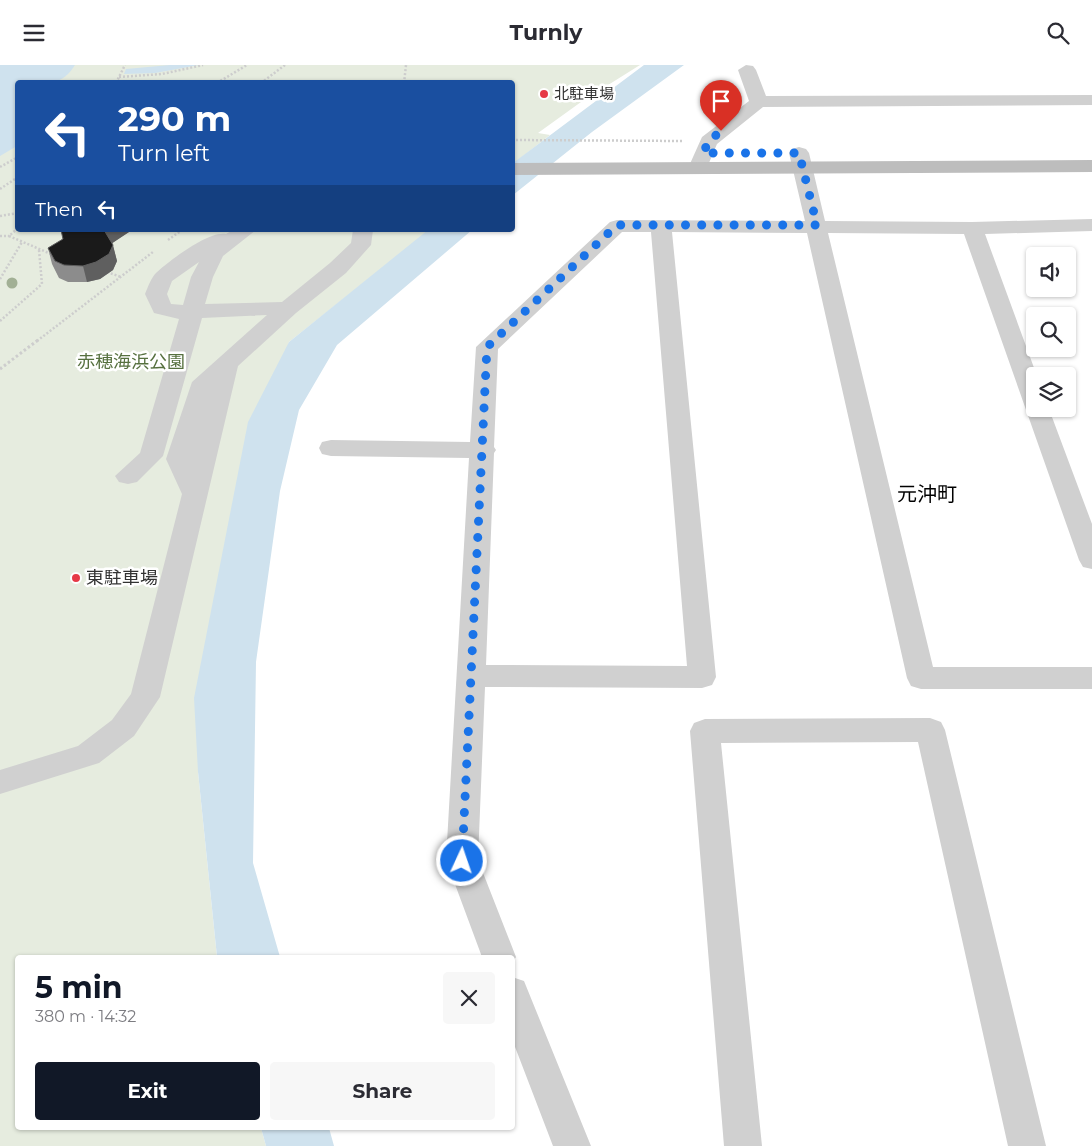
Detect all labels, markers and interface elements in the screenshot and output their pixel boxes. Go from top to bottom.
icon: menu [20,19,48,47]
text: Turnly [510,19,582,46]
icon: search [1044,19,1072,47]
pin [700,80,742,131]
place label: 北駐車場 [554,84,614,103]
icon: arrive [707,87,735,115]
marker: 北駐車場 [538,88,550,100]
text: 290 m [118,97,231,140]
icon: left [35,100,100,165]
text: Turn left [118,140,210,167]
icon: left [93,195,121,223]
text: Then [35,198,83,221]
map controls [1026,247,1076,417]
button: sound [1026,247,1076,297]
button: search [1026,307,1076,357]
park label: 赤穂海浜公園 [77,351,185,373]
button: layers [1026,367,1076,417]
district label: 元沖町 [897,482,957,506]
place label: 東駐車場 [86,567,158,589]
marker: 東駐車場 [70,572,82,584]
position arrow [435,834,487,886]
text: 5 min [35,969,123,1006]
button: close [443,972,495,1024]
text: 380 m · 14:32 [35,1007,136,1026]
button: Exit [35,1062,260,1120]
button: Share [270,1062,495,1120]

